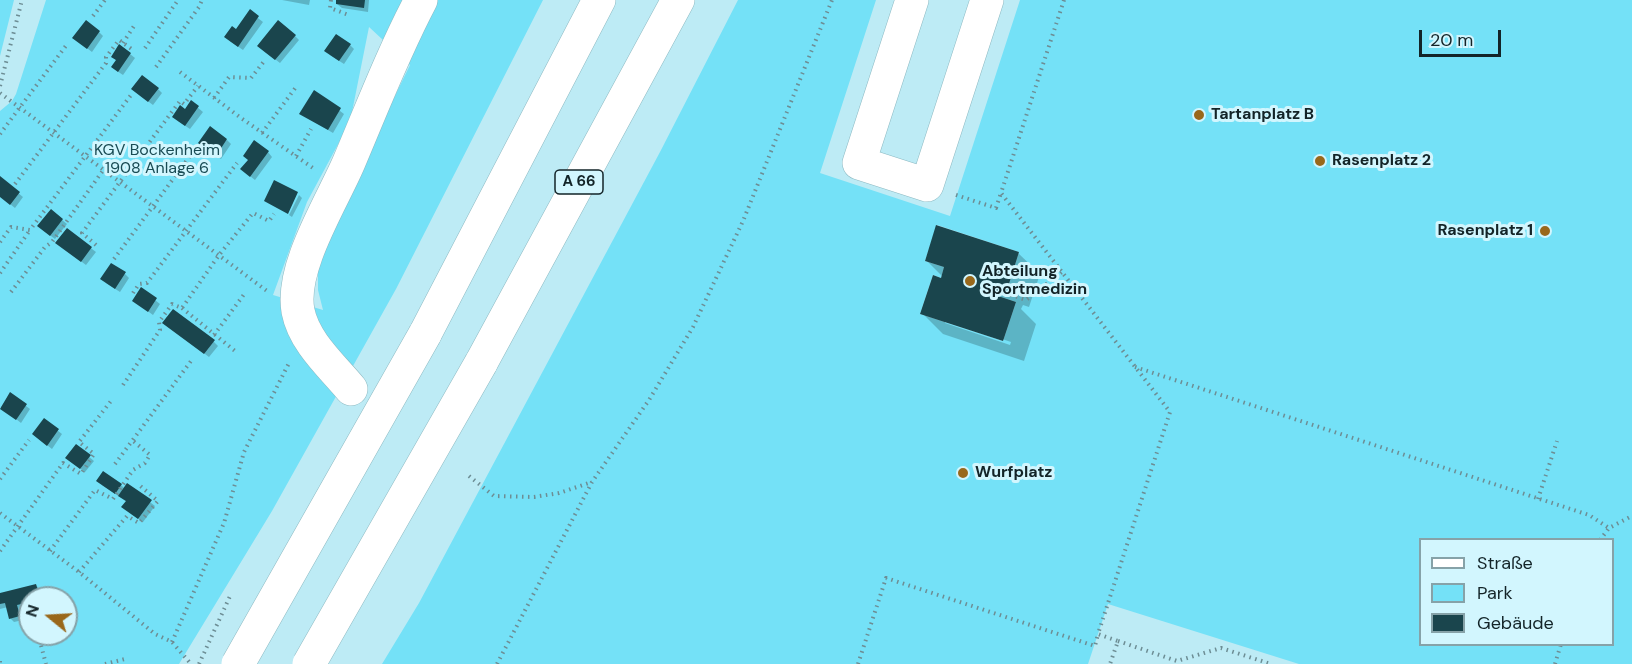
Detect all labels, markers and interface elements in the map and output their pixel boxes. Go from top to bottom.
scale bar [1422,18,1504,56]
text: 20 m [1430,28,1473,52]
place label: Tartanplatz B [1211,105,1314,125]
marker: Tartanplatz B [1192,108,1206,122]
park label: KGV Bockenheim 1908 Anlage 6 [94,141,220,179]
place label: Rasenplatz 2 [1332,151,1431,171]
marker: Rasenplatz 2 [1313,154,1327,168]
road number: A 66 [555,170,603,194]
place label: Rasenplatz 1 [1437,221,1533,241]
marker: Rasenplatz 1 [1538,224,1552,238]
place label: Abteilung Sportmedizin [982,262,1087,300]
marker: Abteilung Sportmedizin [963,274,977,288]
place label: Wurfplatz [975,463,1052,483]
marker: Wurfplatz [956,466,970,480]
legend [1419,538,1614,646]
text: Straße [1477,551,1533,575]
text: Park [1477,581,1513,605]
north arrow [18,586,78,646]
text: N [21,602,44,620]
text: Gebäude [1477,611,1554,635]

